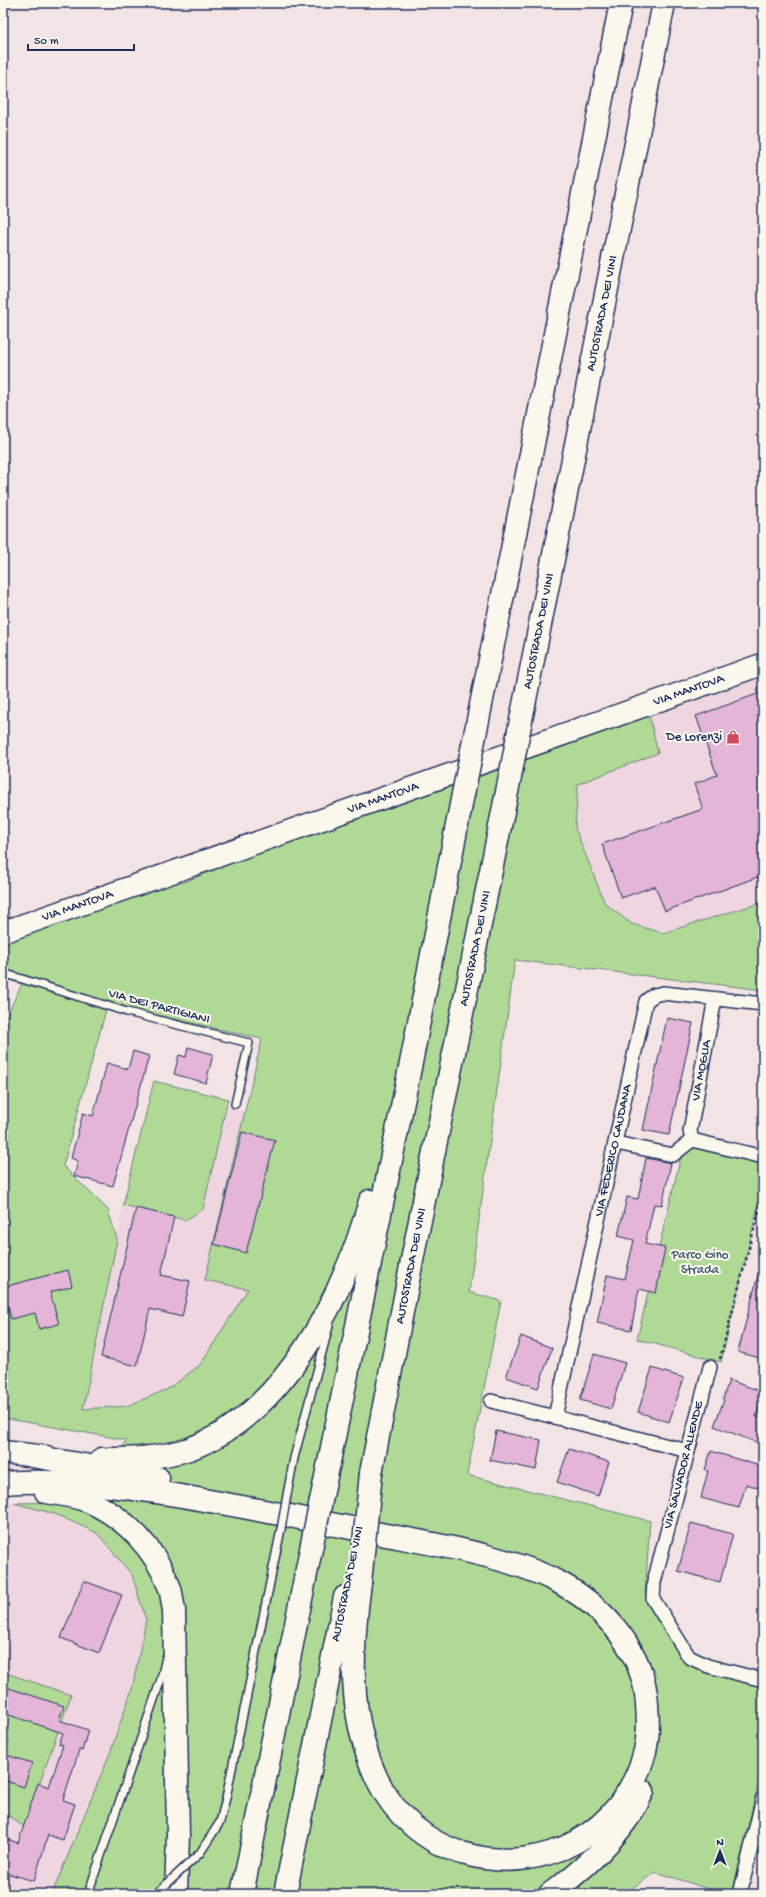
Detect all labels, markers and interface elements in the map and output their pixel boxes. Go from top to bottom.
scale bar [28,26,134,52]
text: 50 m [34,35,59,49]
street label: AUTOSTRADA DEI VINI [583,254,621,372]
street label: AUTOSTRADA DEI VINI [520,572,558,690]
street label: VIA MANTOVA [650,670,727,710]
shop icon: De Lorenzi [725,729,741,745]
place label: De Lorenzi [665,730,722,745]
street label: VIA MANTOVA [345,778,422,818]
street label: VIA MANTOVA [39,886,116,925]
street label: AUTOSTRADA DEI VINI [456,889,494,1007]
street label: VIA DEI PARTIGIANI [106,986,211,1028]
street label: VIA MOGLIA [688,1037,715,1103]
street label: VIA FEDERICO CAUDANA [591,1081,635,1219]
street label: AUTOSTRADA DEI VINI [392,1207,430,1325]
park label: Parco Gino Strada [670,1248,729,1278]
street label: VIA SALVADOR ALLENDE [661,1399,707,1531]
street label: AUTOSTRADA DEI VINI [328,1525,368,1643]
north arrow [700,1831,740,1871]
text: N [716,1837,724,1849]

